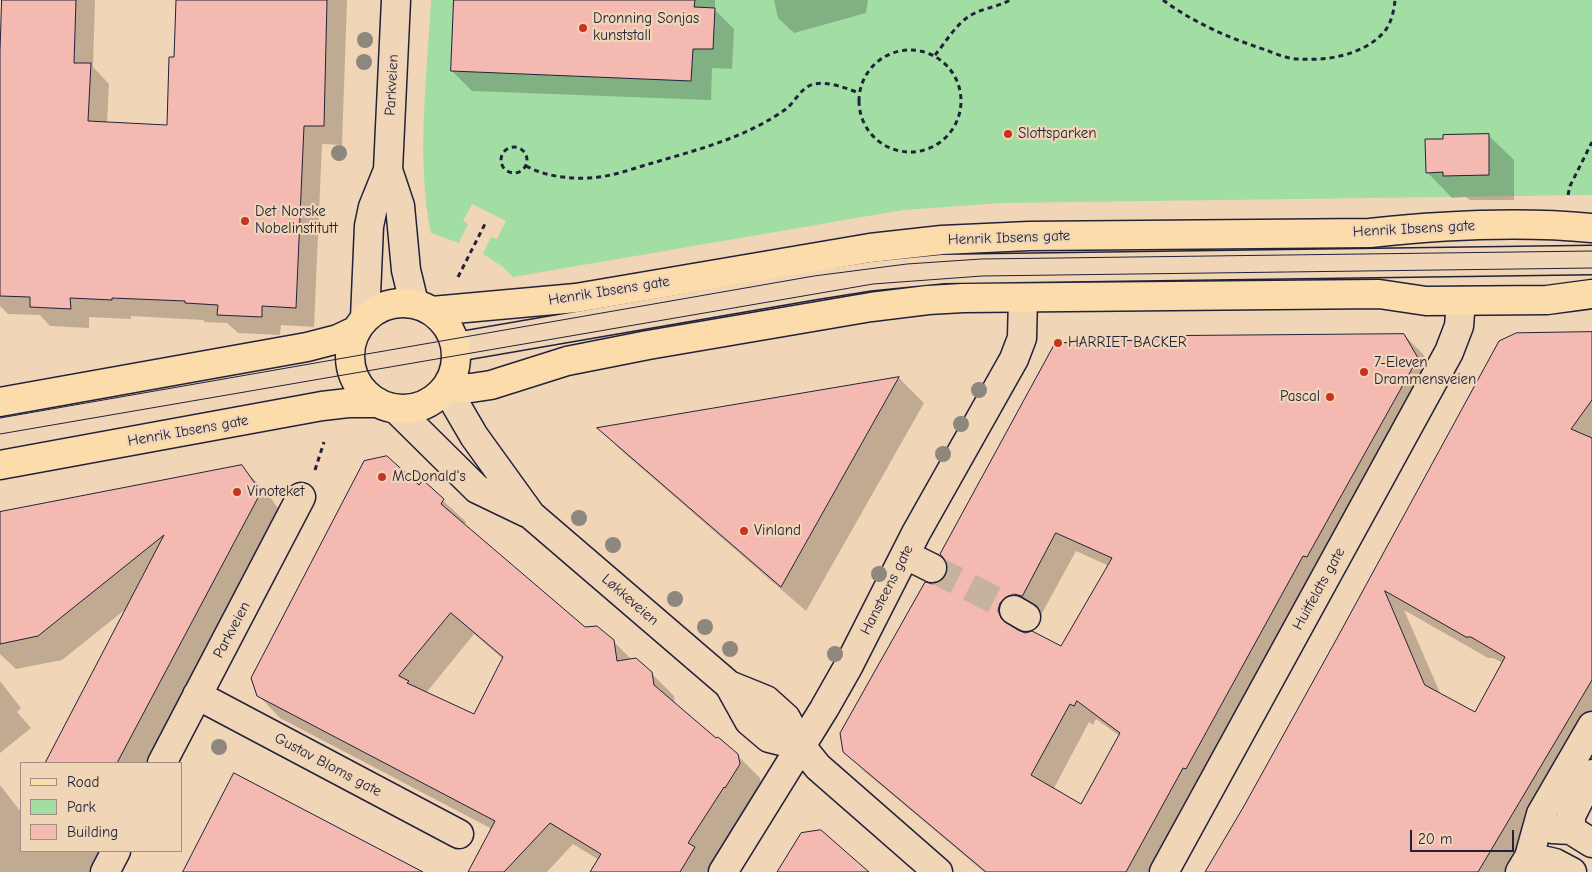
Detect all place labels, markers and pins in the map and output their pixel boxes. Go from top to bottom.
place label: Dronning Sonjas kunststall [593,10,699,45]
marker: Dronning Sonjas kunststall [577,22,589,34]
place label: Slottsparken [1018,125,1097,143]
marker: Slottsparken [1002,128,1014,140]
place label: Det Norske Nobelinstitutt [255,203,338,238]
marker: Det Norske Nobelinstitutt [239,215,251,227]
place label: HARRIET BACKER [1068,334,1187,352]
marker: HARRIET BACKER [1052,337,1064,349]
place label: 7-Eleven Drammensveien [1374,354,1476,389]
marker: 7-Eleven Drammensveien [1358,366,1370,378]
place label: Pascal [1280,388,1320,406]
marker: Pascal [1324,391,1336,403]
place label: McDonald's [392,468,466,486]
marker: McDonald's [376,471,388,483]
place label: Vinoteket [247,483,305,501]
marker: Vinoteket [231,486,243,498]
place label: Vinland [754,522,801,540]
marker: Vinland [738,525,750,537]

